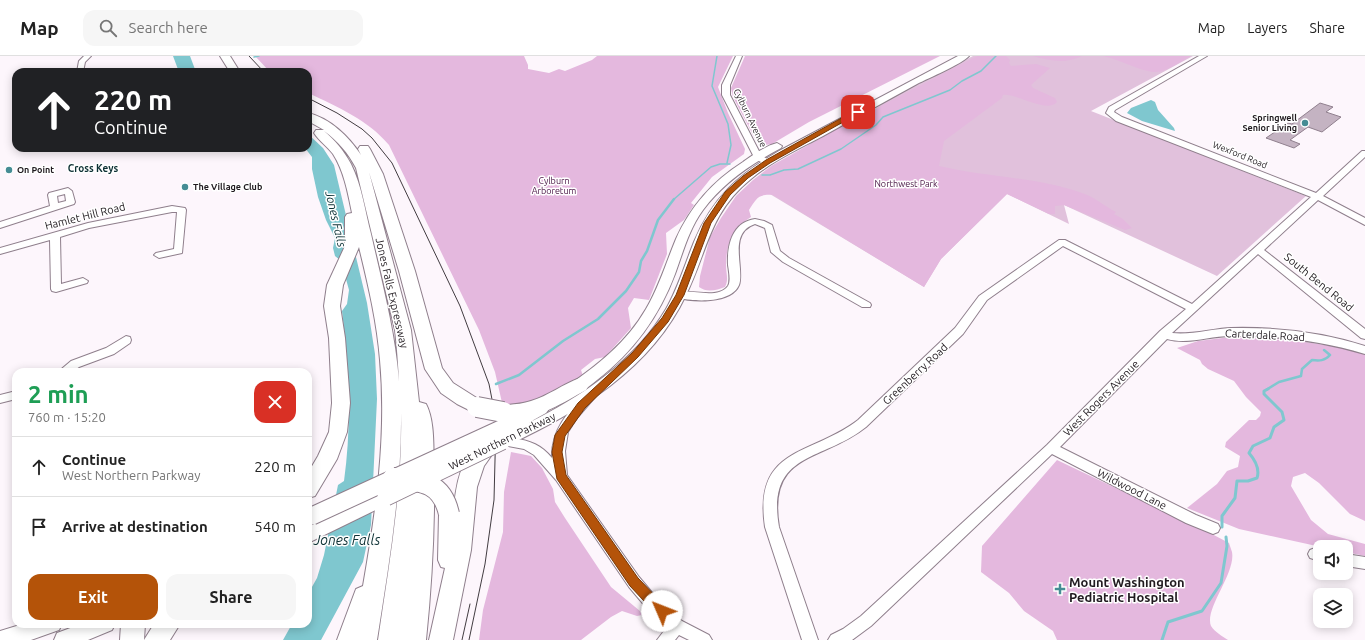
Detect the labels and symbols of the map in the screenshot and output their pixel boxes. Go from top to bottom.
street label: Cylburn Avenue [732,87,768,149]
pin [841,95,875,129]
place label: Springwell Senior Living [1242,113,1297,133]
marker: Springwell Senior Living [1300,118,1310,128]
street label: Wexford Road [1211,140,1269,170]
district label: Cross Keys [68,163,118,174]
marker: On Point [4,165,14,175]
place label: On Point [17,165,54,175]
park label: Cylburn Arboretum [532,176,577,196]
park label: Northwest Park [874,179,938,189]
marker: The Village Club [180,182,190,192]
place label: The Village Club [193,182,262,192]
water label: Jones Falls [323,189,349,248]
street label: Hamlet Hill Road [43,200,127,232]
street label: Jones Falls Expressway [373,237,411,350]
street label: South Bend Road [1282,251,1356,313]
street label: Carterdale Road [1225,327,1305,343]
street label: Greenberry Road [880,341,950,407]
street label: West Rogers Avenue [1061,358,1141,438]
street label: West Northern Parkway [447,410,558,472]
street label: Wildwood Lane [1095,466,1169,512]
water label: Jones Falls [313,532,380,548]
place label: Mount Washington Pediatric Hospital [1069,575,1185,604]
marker: Mount Washington Pediatric Hospital [1054,583,1066,595]
position arrow [641,590,683,632]

